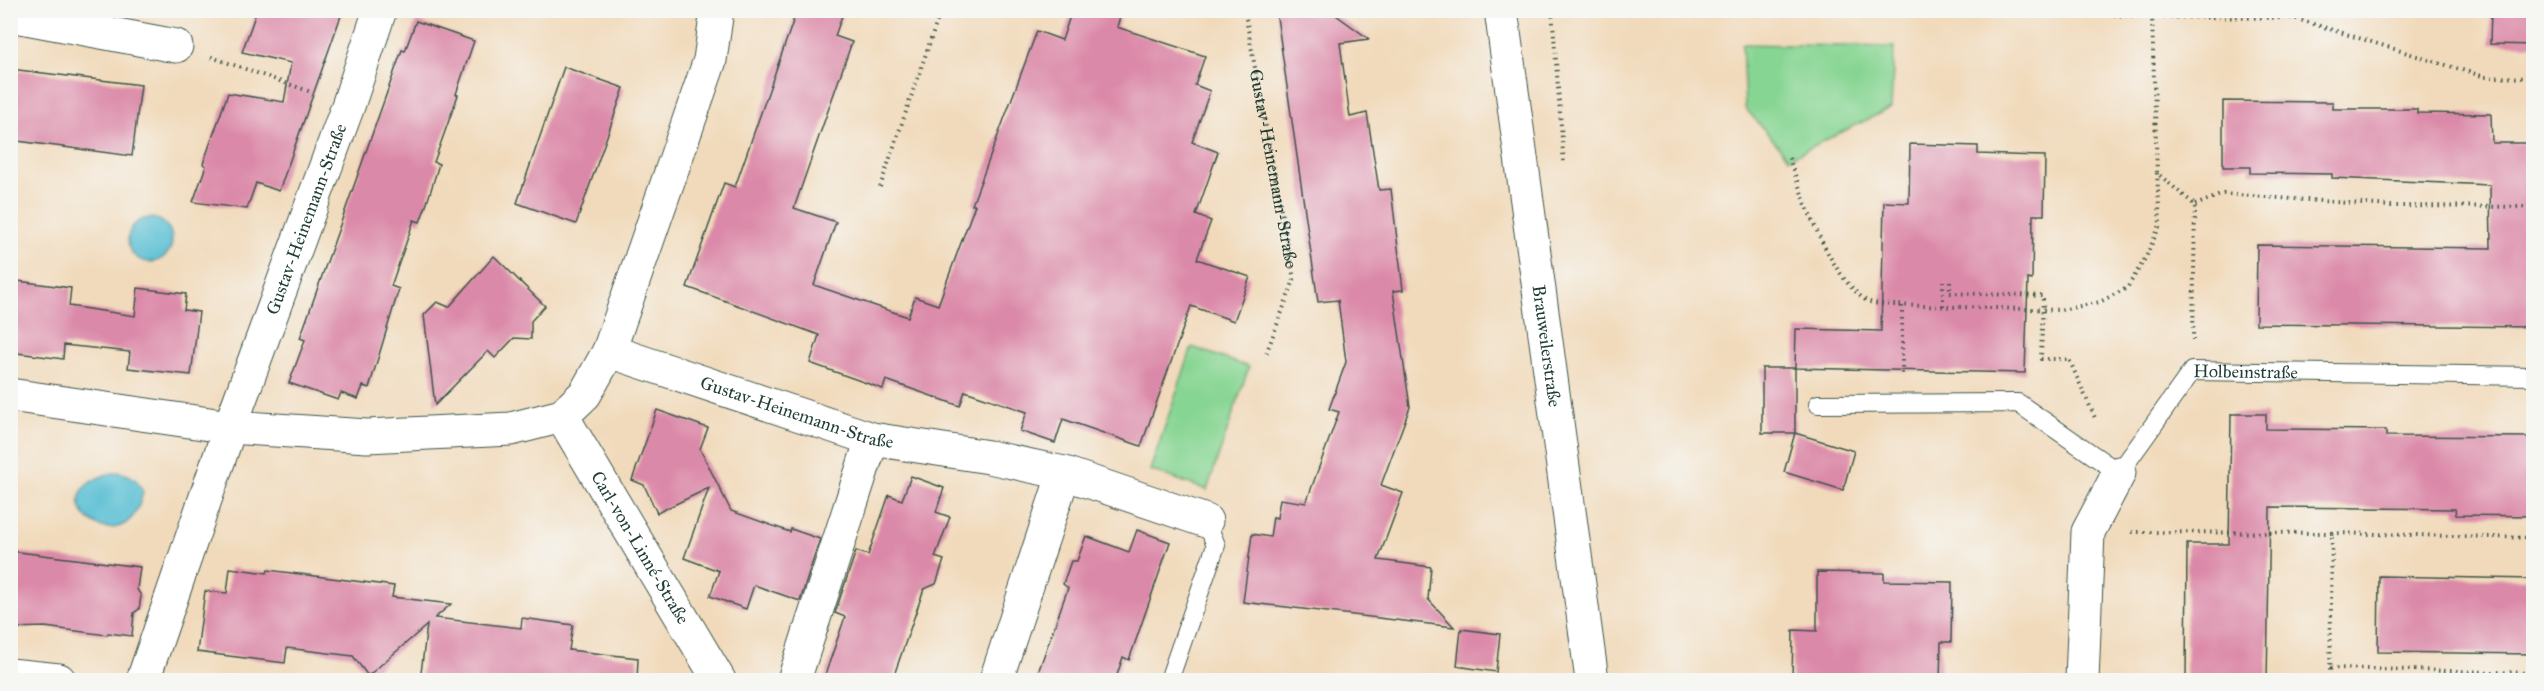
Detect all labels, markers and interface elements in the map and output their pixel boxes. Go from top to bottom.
street label: Gustav-Heinemann-Straße [1244,67,1303,270]
street label: Gustav-Heinemann-Straße [261,121,352,318]
street label: Brauweilerstraße [1527,283,1566,408]
street label: Holbeinstraße [2193,360,2298,384]
street label: Gustav-Heinemann-Straße [698,371,895,453]
street label: Carl-von-Linné-Straße [586,467,694,628]

